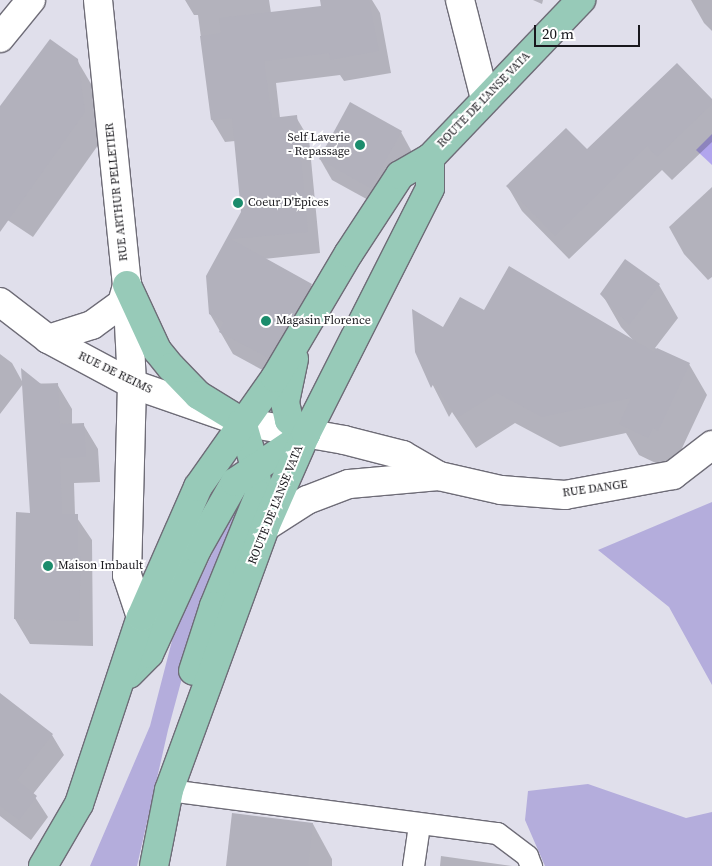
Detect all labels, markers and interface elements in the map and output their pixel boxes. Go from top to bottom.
scale bar [537,15,643,47]
text: 20 m [542,23,574,44]
street label: ROUTE DE L'ANSE VATA [434,49,534,151]
street label: RUE ARTHUR PELLETIER [103,122,131,262]
place label: Self Laverie - Repassage [288,131,350,159]
marker: Self Laverie - Repassage [354,139,366,151]
place label: Coeur D'Epices [248,196,329,210]
marker: Coeur D'Epices [232,197,244,209]
place label: Magasin Florence [276,314,371,328]
marker: Magasin Florence [260,315,272,327]
street label: RUE DE REIMS [76,349,154,397]
street label: ROUTE DE L'ANSE VATA [245,443,307,567]
street label: RUE DANGE [562,477,628,501]
place label: Maison Imbault [58,559,143,573]
marker: Maison Imbault [42,560,54,572]

